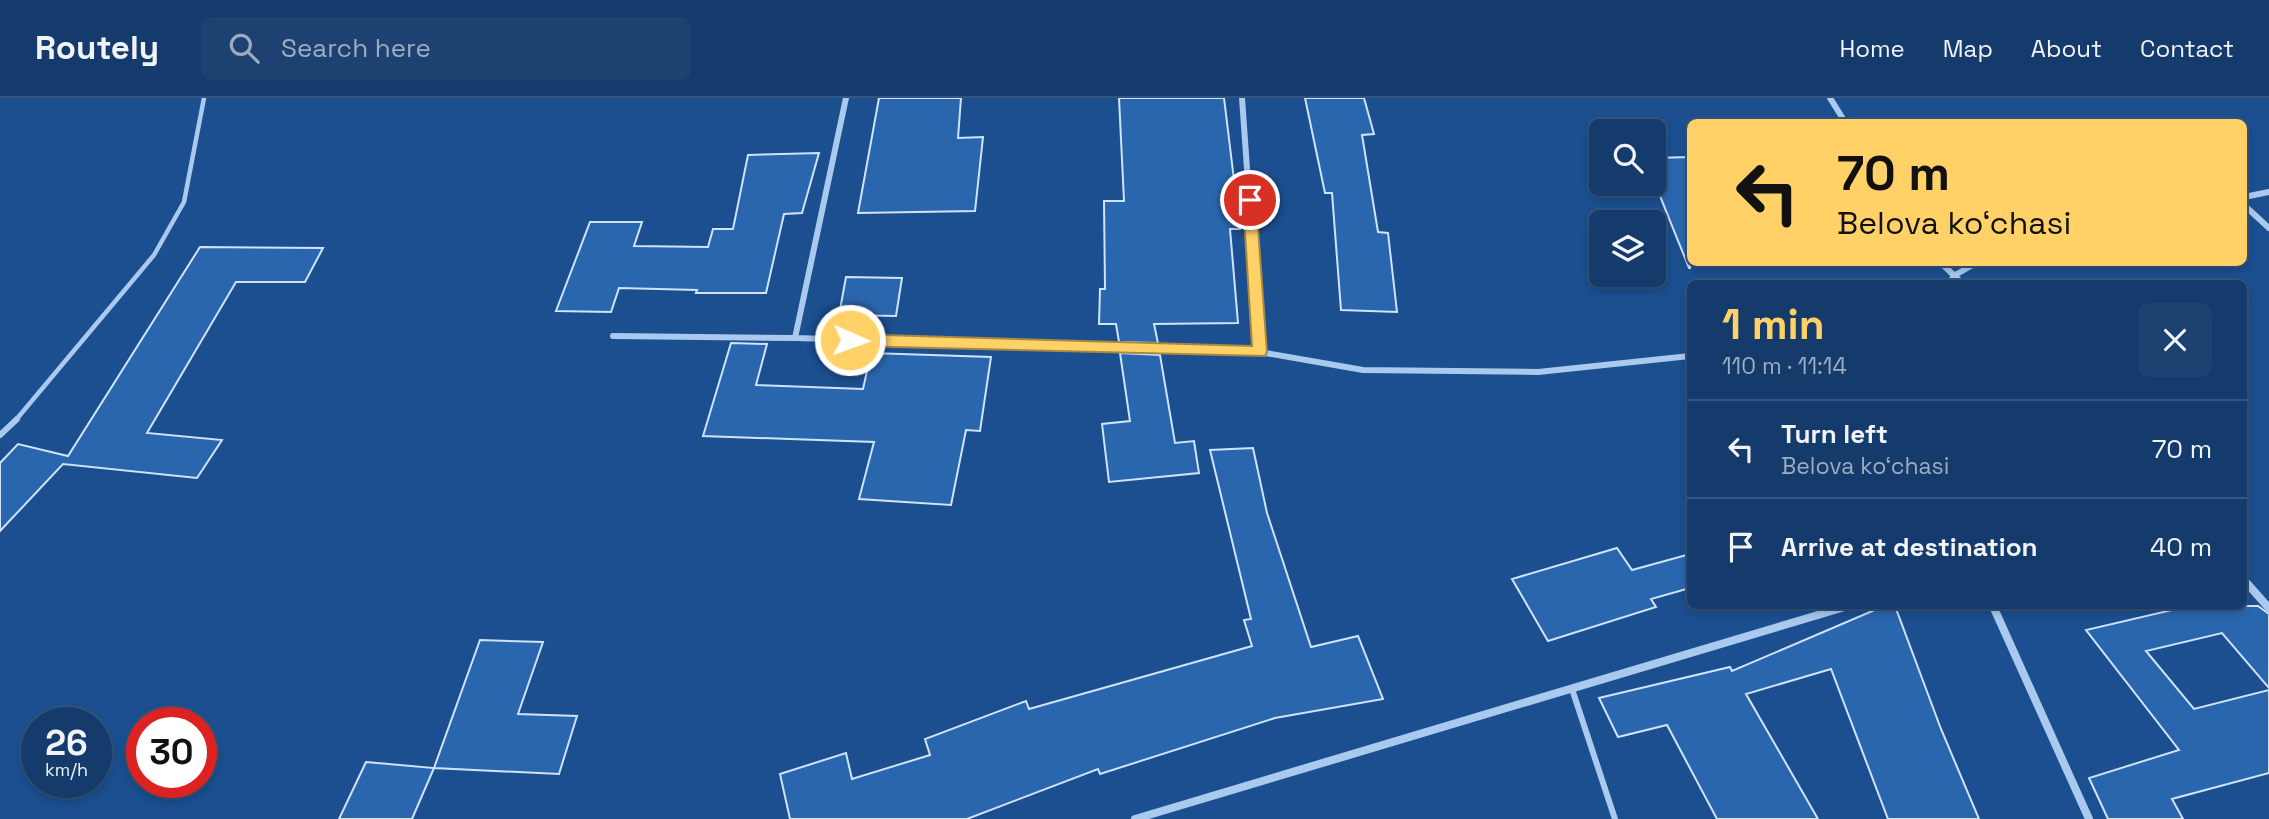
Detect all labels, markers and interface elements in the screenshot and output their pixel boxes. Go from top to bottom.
search box [201,17,691,80]
text: Routely [35,27,159,69]
icon: search [225,29,263,67]
text: Search here [281,31,431,65]
text: Home [1839,33,1905,64]
text: Map [1943,33,1993,64]
text: About [2031,33,2102,64]
text: Contact [2140,33,2234,64]
map controls [1589,119,1666,287]
button: search [1589,119,1666,196]
text: 70 m [1837,142,1950,204]
icon: left [1722,147,1813,238]
pin [1220,170,1280,230]
icon: arrive [1231,181,1269,219]
text: Belova koʻchasi [1837,203,2071,243]
button: layers [1589,210,1666,287]
text: 1 min [1722,298,1825,351]
position arrow [813,303,887,377]
button: close [2138,303,2212,377]
text: 110 m · 11:14 [1722,351,1847,381]
text: Turn left [1781,417,1888,451]
icon: left [1722,430,1760,468]
text: 70 m [2152,432,2212,466]
text: Belova koʻchasi [1781,451,1949,481]
icon: arrive [1722,528,1760,566]
text: Arrive at destination [1781,530,2038,564]
text: 40 m [2150,530,2212,564]
speed limit sign: 30 [126,707,217,798]
text: 26 [45,721,88,765]
text: km/h [45,758,88,781]

